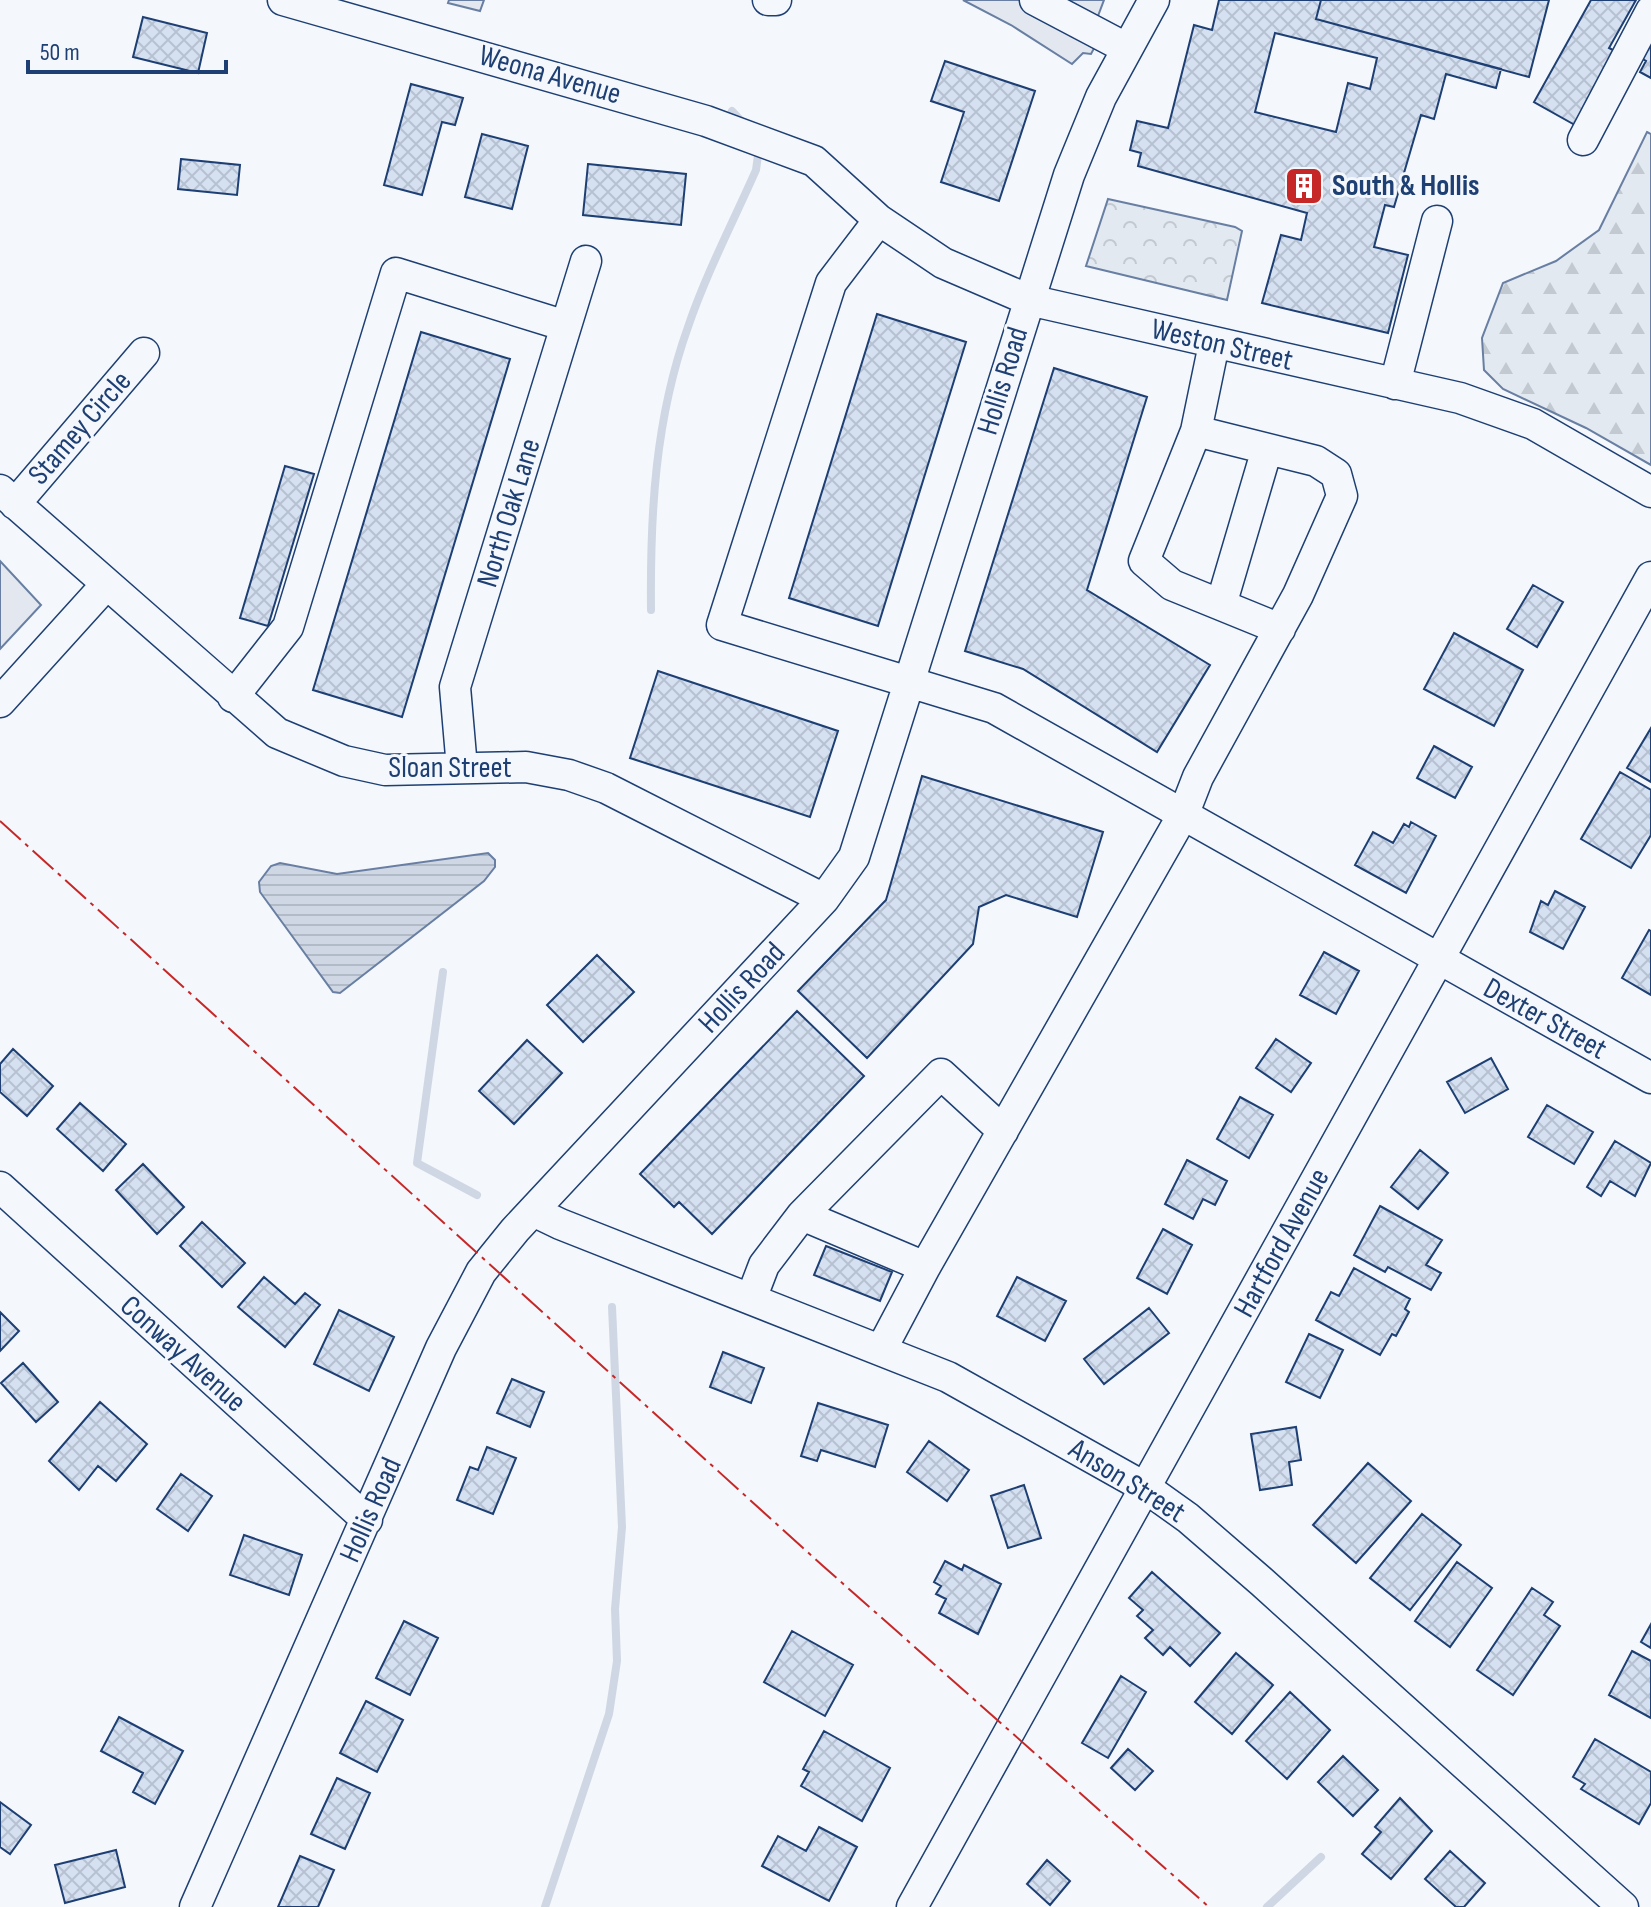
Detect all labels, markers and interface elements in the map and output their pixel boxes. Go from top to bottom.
scale bar [28,24,226,74]
text: 50 m [40,38,80,67]
street label: Weona Avenue [475,38,625,112]
building icon: South & Hollis [1283,165,1325,207]
place label: South & Hollis [1332,168,1480,204]
street label: Weston Street [1148,311,1296,379]
street label: Hollis Road [970,323,1036,439]
street label: Stamey Circle [21,364,139,492]
street label: North Oak Lane [469,434,549,592]
street label: Sloan Street [388,750,512,786]
street label: Hollis Road [691,935,793,1041]
street label: Dexter Street [1477,970,1613,1068]
street label: Hartford Avenue [1226,1162,1338,1324]
street label: Conway Avenue [113,1288,253,1420]
street label: Anson Street [1061,1431,1192,1531]
street label: Hollis Road [332,1452,410,1568]

